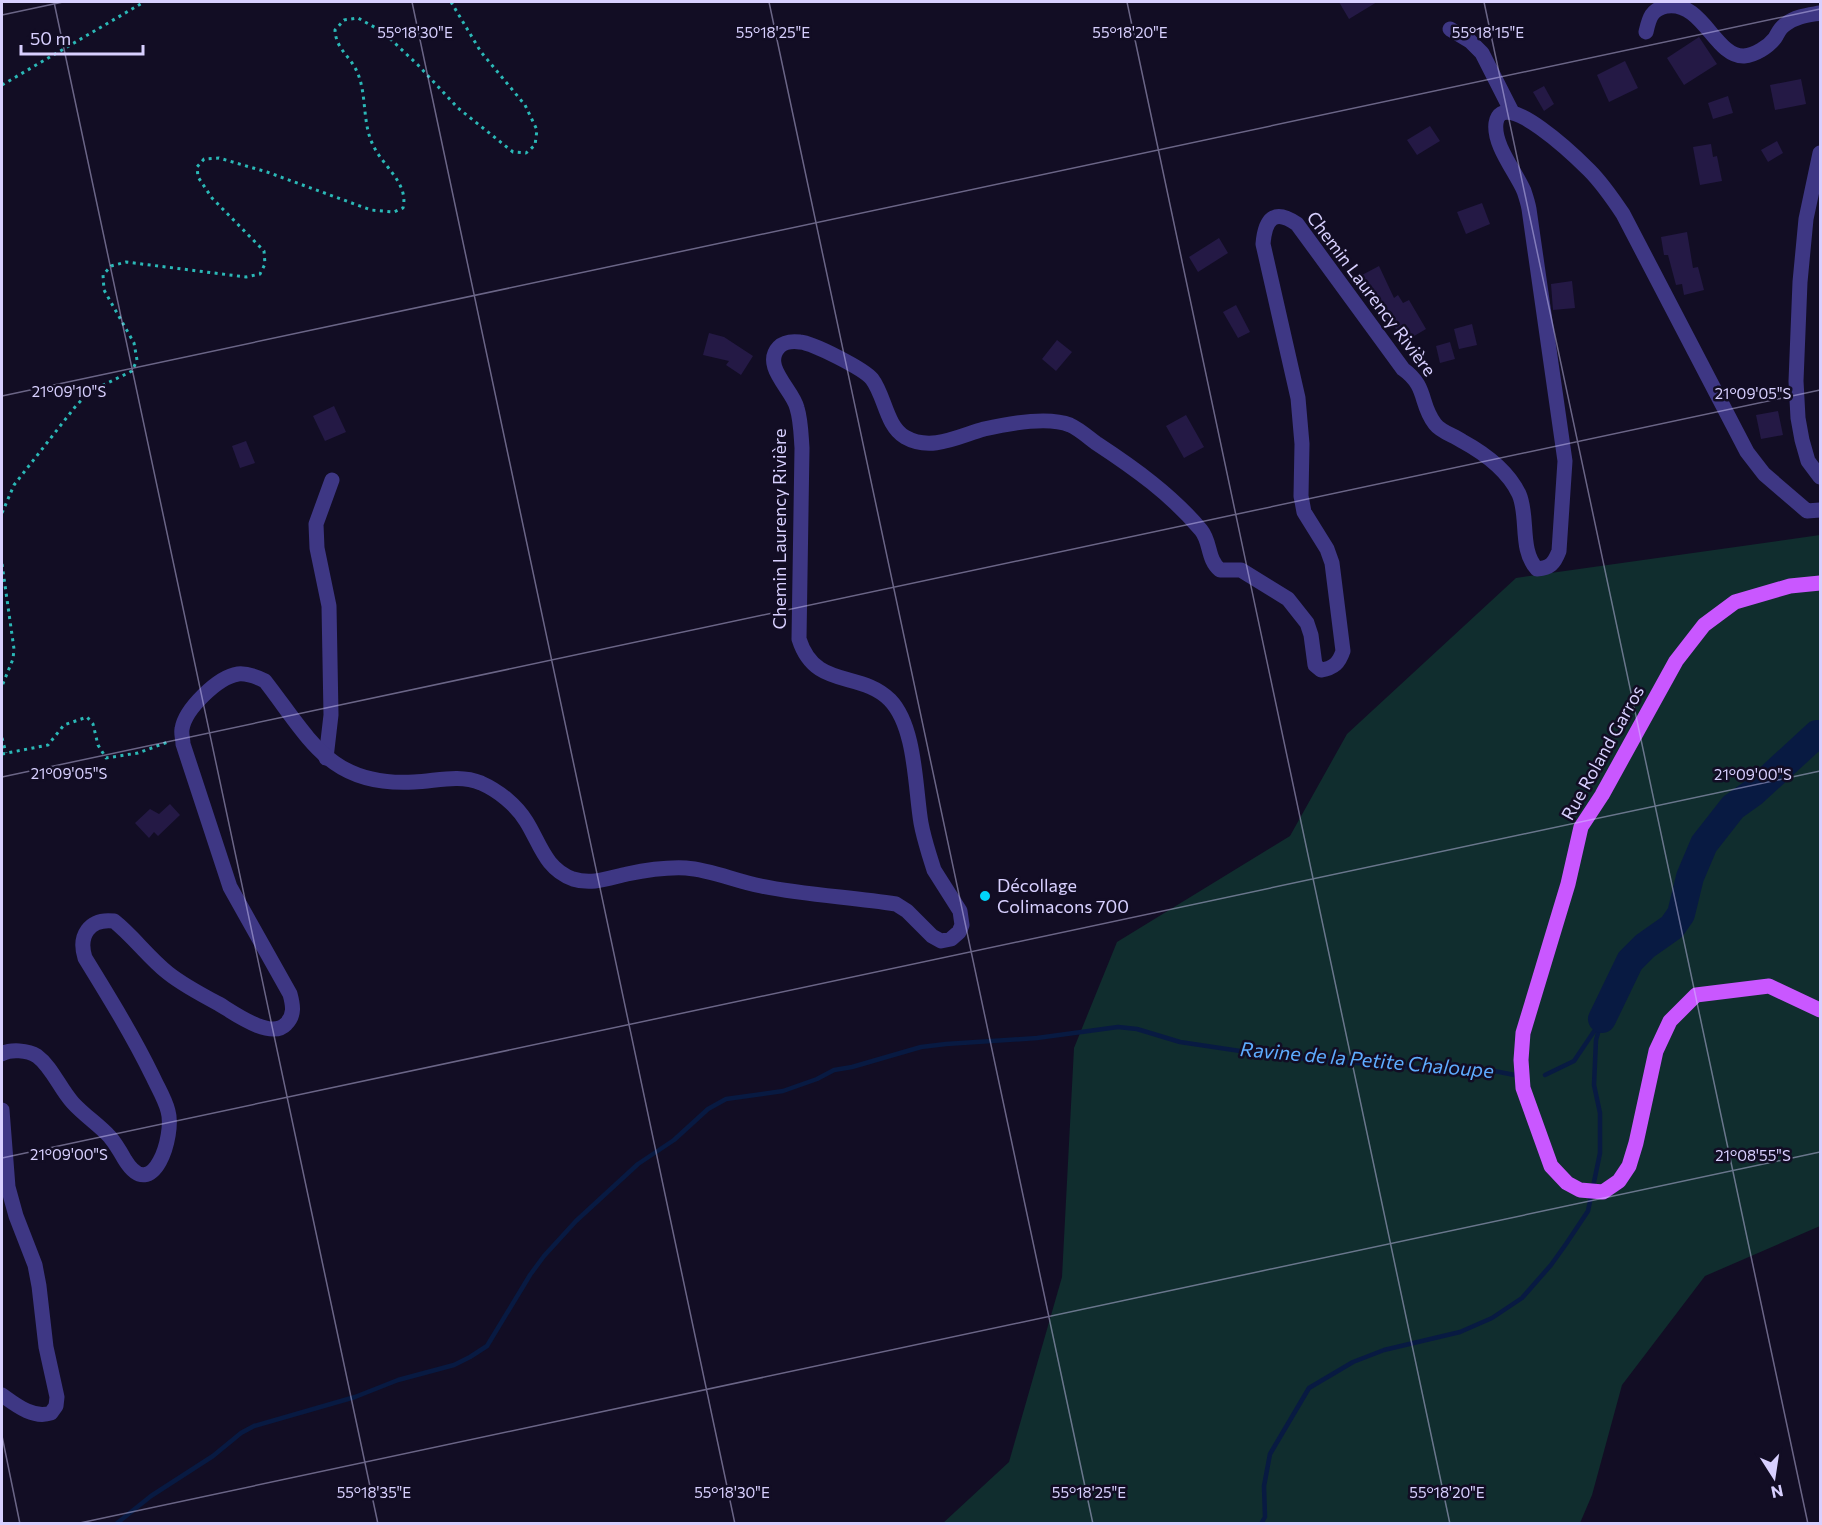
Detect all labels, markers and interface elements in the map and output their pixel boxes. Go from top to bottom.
scale bar [21,18,142,56]
text: 55°18'30"E [377,23,453,41]
text: 55°18'25"E [736,23,810,41]
text: 55°18'20"E [1092,23,1168,41]
text: 55°18'15"E [1452,23,1524,41]
text: 50 m [30,27,71,49]
street label: Chemin Laurency Rivière [1303,207,1441,380]
text: 21°09'10"S [32,382,106,400]
text: 21°09'05"S [1715,384,1792,402]
street label: Chemin Laurency Rivière [768,429,790,629]
street label: Rue Roland Garros [1556,681,1648,824]
text: 21°09'05"S [31,764,108,782]
text: 21°09'00"S [1714,765,1792,783]
place label: Décollage Colimacons 700 [997,874,1129,917]
marker: Décollage Colimacons 700 [978,889,992,903]
water label: Ravine de la Petite Chaloupe [1239,1036,1495,1082]
text: 21°09'00"S [30,1145,108,1163]
text: 21°08'55"S [1715,1146,1791,1164]
north arrow [1744,1447,1804,1507]
text: N [1769,1482,1785,1503]
text: 55°18'35"E [337,1483,411,1501]
text: 55°18'30"E [694,1483,770,1501]
text: 55°18'25"E [1052,1483,1126,1501]
text: 55°18'20"E [1409,1483,1485,1501]

